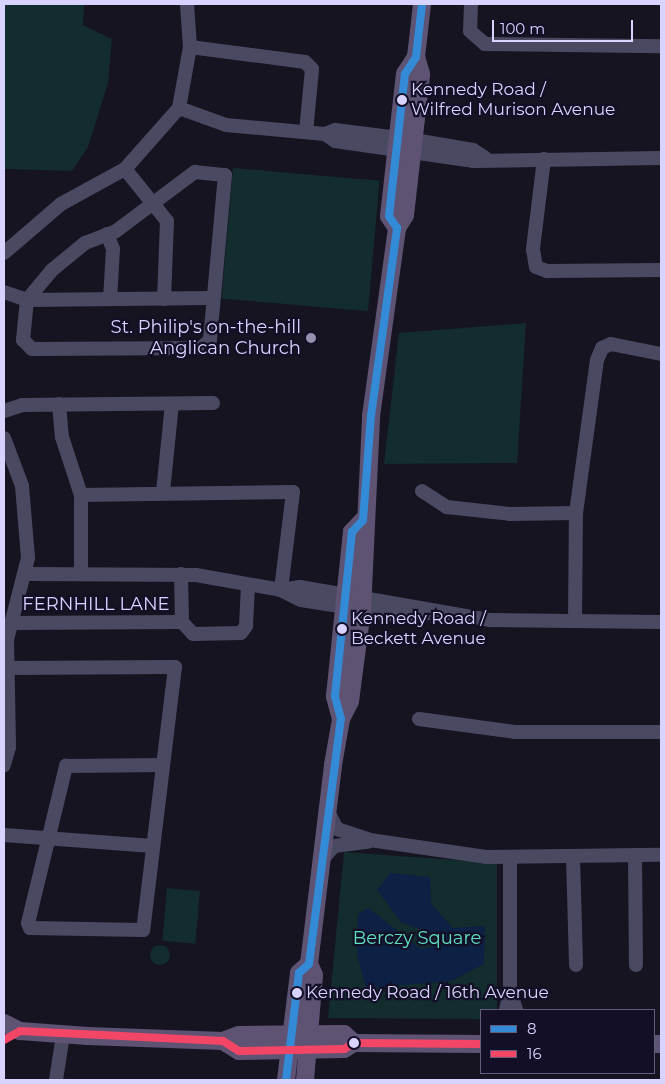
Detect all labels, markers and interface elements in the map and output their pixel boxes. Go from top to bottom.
scale bar [495,10,636,42]
text: 100 m [500,19,545,38]
place label: Kennedy Road / Wilfred Murison Avenue [411,80,615,120]
marker: Kennedy Road / Wilfred Murison Avenue [397,95,407,105]
place label: St. Philip's on-the-hill Anglican Church [111,317,301,359]
marker: St. Philip's on-the-hill Anglican Church [305,332,317,344]
street label: FERNHILL LANE [22,593,170,615]
place label: Kennedy Road / Beckett Avenue [351,609,486,649]
marker: Kennedy Road / Beckett Avenue [337,624,347,634]
park label: Berczy Square [353,927,481,949]
place label: Kennedy Road / 16th Avenue [306,983,549,1003]
marker: Kennedy Road / 16th Avenue [292,988,302,998]
legend [480,1009,655,1074]
text: 8 [527,1019,537,1038]
unlabelled marker [349,1038,359,1048]
text: 16 [527,1044,542,1063]

